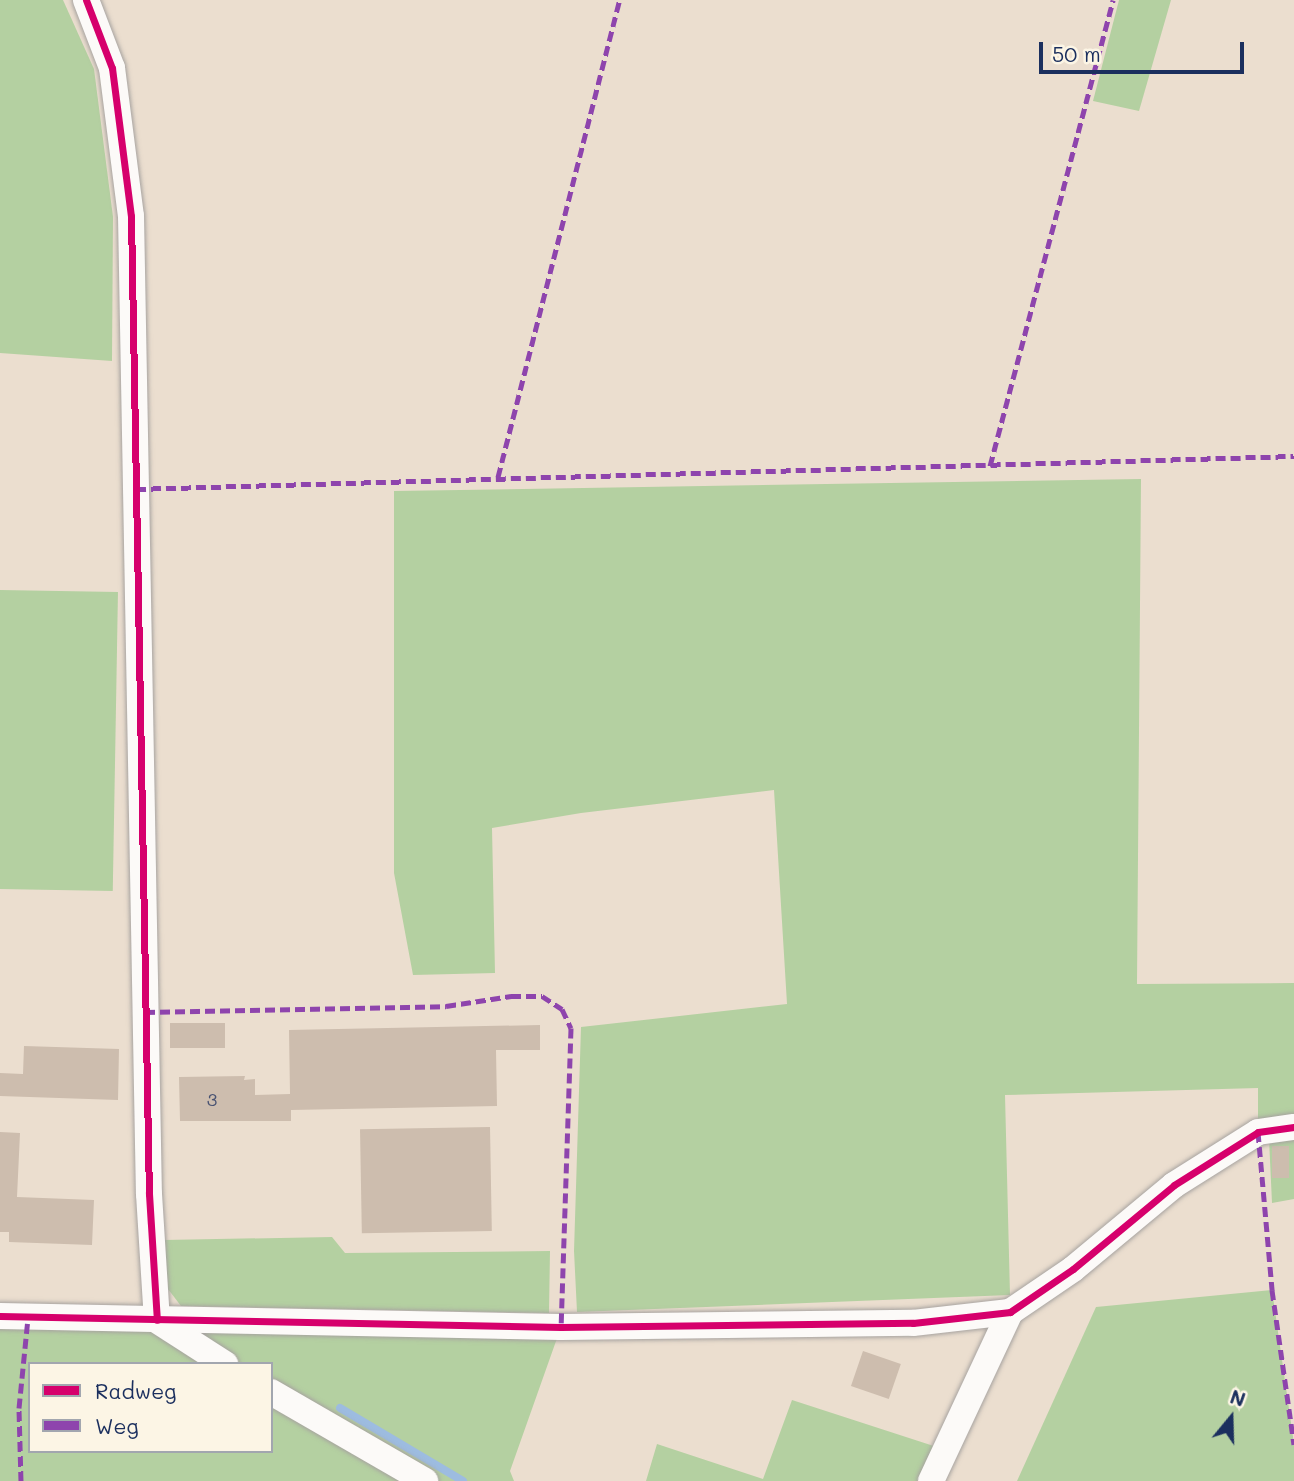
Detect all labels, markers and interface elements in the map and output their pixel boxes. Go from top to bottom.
scale bar [1042,28,1247,72]
text: 50 m [1052,40,1101,67]
house number: 3 [207,1088,217,1110]
legend [28,1362,273,1453]
text: Radweg [95,1377,176,1404]
north arrow [1196,1383,1266,1453]
text: N [1227,1384,1249,1412]
text: Weg [95,1412,139,1439]

